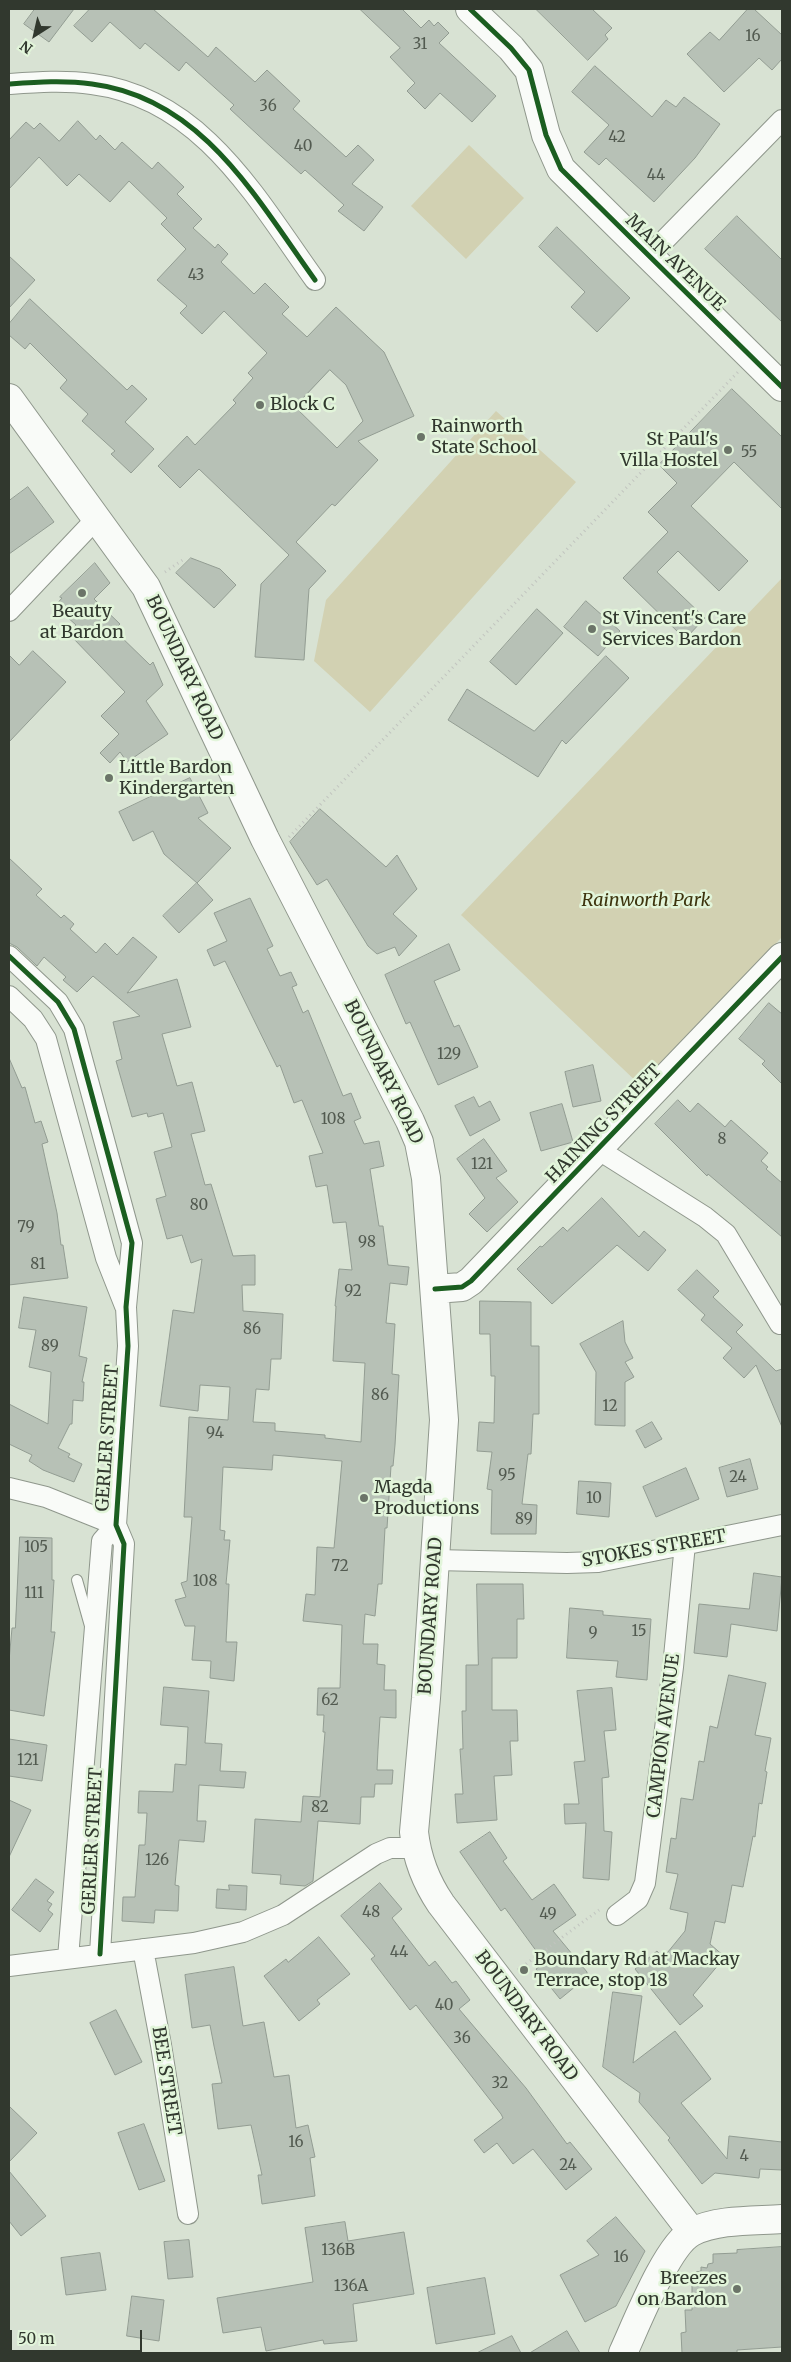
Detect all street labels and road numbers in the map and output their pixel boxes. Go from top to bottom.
street label: MAIN AVENUE [621,210,729,316]
street label: BOUNDARY ROAD [141,592,227,744]
street label: BOUNDARY ROAD [339,996,427,1148]
street label: HAINING STREET [542,1060,666,1188]
street label: GERLER STREET [92,1364,124,1512]
street label: STOKES STREET [580,1526,728,1572]
street label: BOUNDARY ROAD [415,1537,447,1695]
street label: CAMPION AVENUE [643,1653,685,1819]
street label: GERLER STREET [78,1767,108,1915]
street label: BOUNDARY ROAD [470,1947,582,2085]
street label: BEE STREET [147,2025,185,2137]

